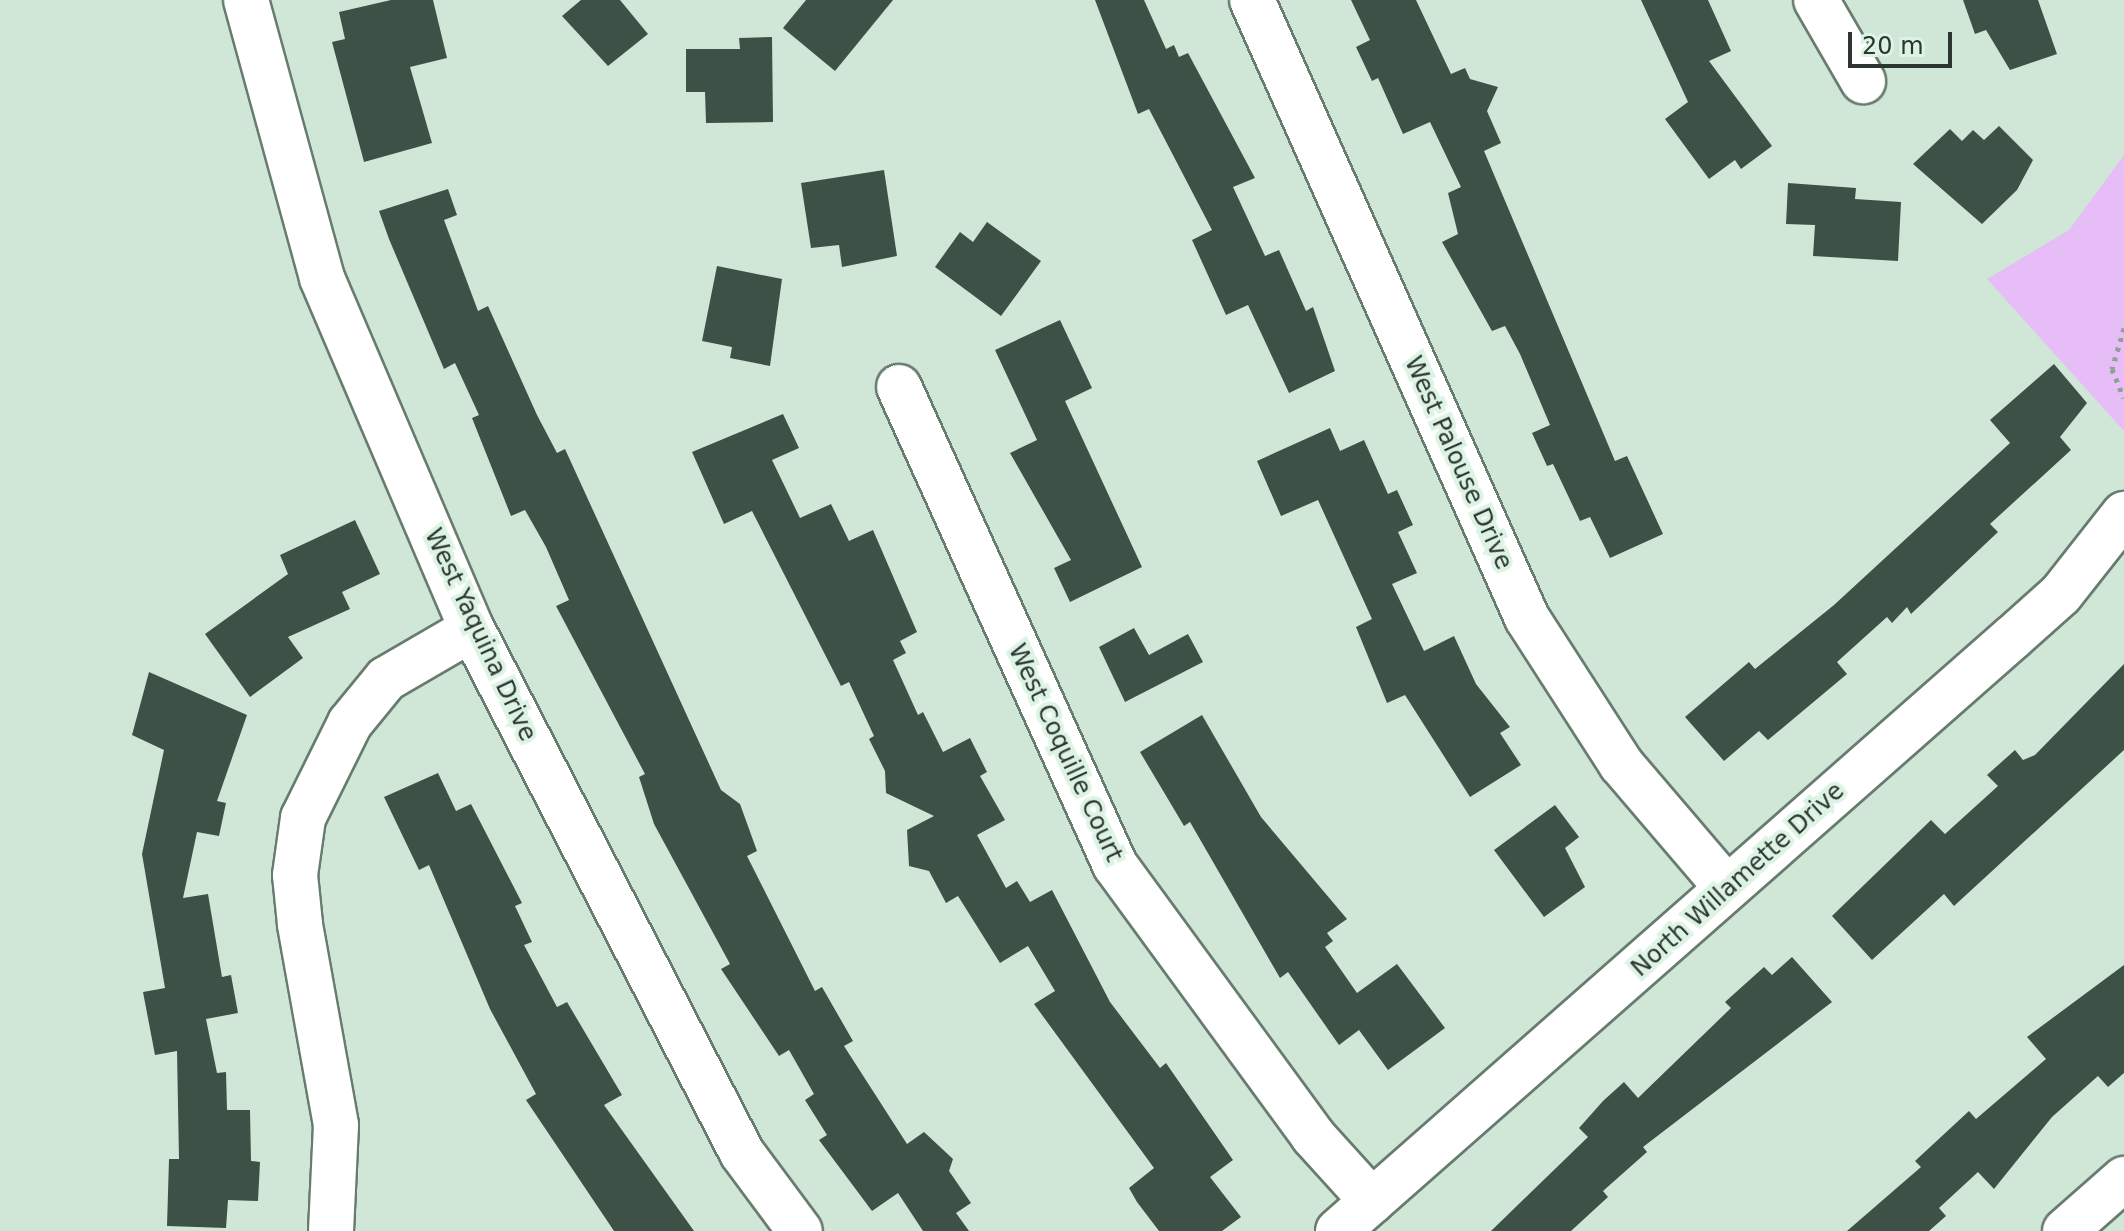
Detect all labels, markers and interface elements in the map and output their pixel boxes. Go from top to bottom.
scale bar [1852,16,1956,66]
text: 20 m [1862,32,1924,60]
street label: West Palouse Drive [1398,352,1518,574]
street label: West Yaquina Drive [418,524,542,746]
street label: West Coquille Court [1002,640,1128,866]
street label: North Willamette Drive [1626,777,1850,983]

